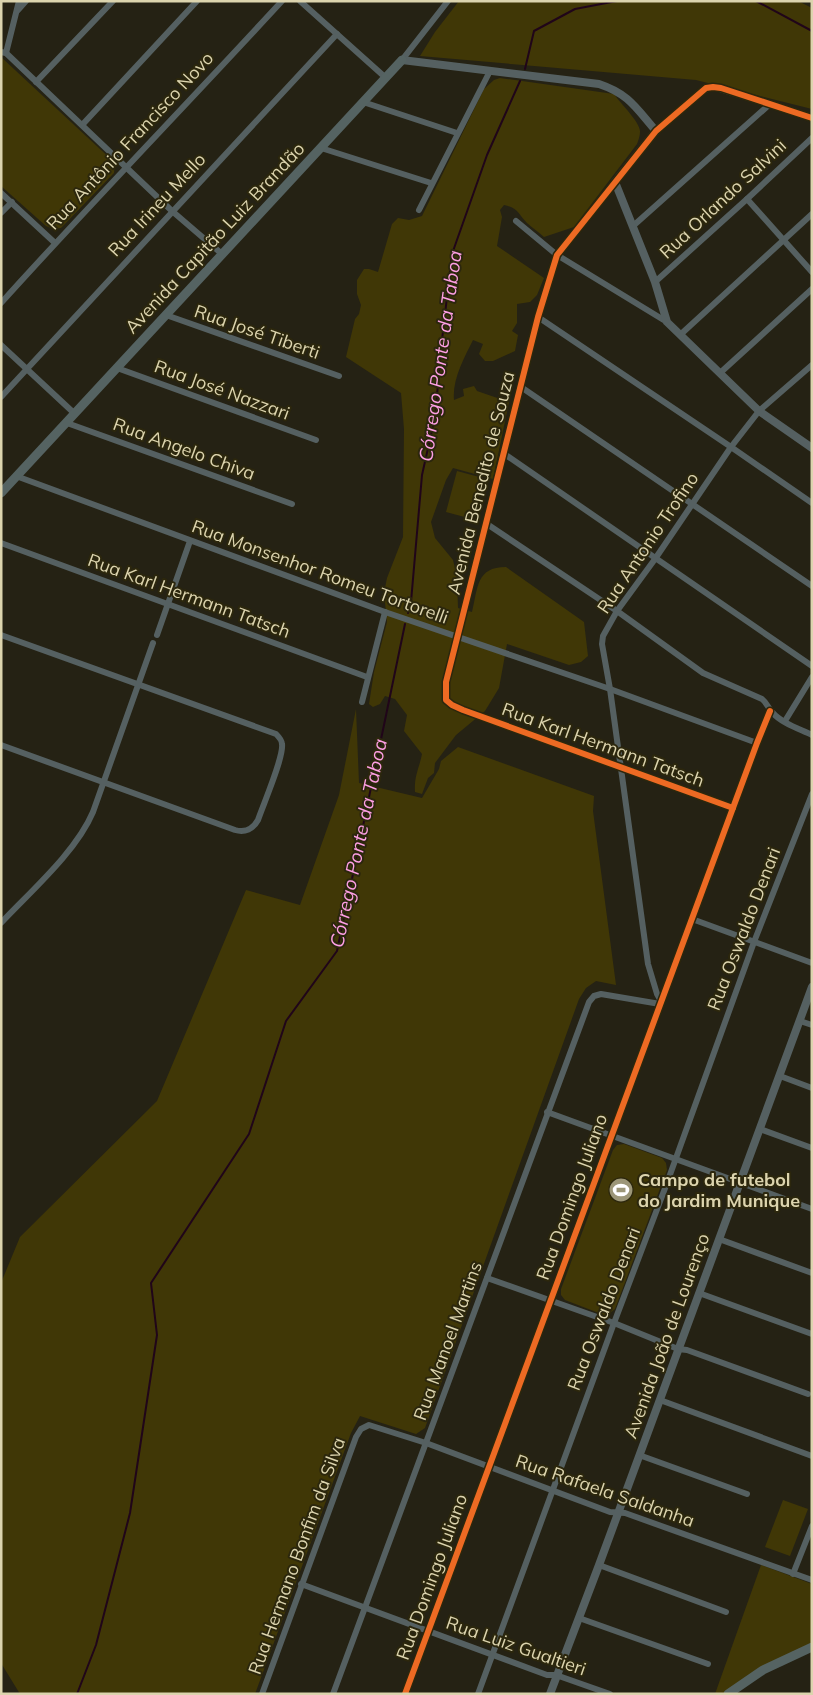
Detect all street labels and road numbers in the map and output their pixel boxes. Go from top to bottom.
street label: Rua Antônio Francisco Novo [41,47,218,235]
street label: Rua Orlando Salvini [654,134,791,263]
street label: Avenida Capitão Luiz Brandão [120,137,309,338]
street label: Rua Irineu Mello [103,148,211,261]
street label: Rua José Tiberti [191,299,323,364]
street label: Rua José Nazzari [151,354,293,425]
street label: Avenida Benedito de Souza [442,369,519,597]
street label: Rua Angelo Chiva [110,412,258,485]
street label: Rua Antonio Trofino [592,468,703,618]
street label: Rua Monsenhor Romeu Tortorelli [189,514,452,629]
street label: Rua Karl Hermann Tatsch [85,548,293,643]
street label: Rua Karl Hermann Tatsch [499,697,707,792]
street label: Rua Oswaldo Denari [702,844,785,1014]
street label: Rua Domingo Juliano [531,1111,612,1283]
street label: Rua Oswaldo Denari [562,1224,645,1394]
street label: Avenida João de Lourenço [619,1230,714,1441]
street label: Rua Manoel Martins [408,1258,487,1423]
street label: Rua Hermano Bonfim da Silva [243,1434,350,1678]
street label: Rua Rafaela Saldanha [513,1449,698,1532]
street label: Rua Domingo Juliano [391,1491,472,1663]
street label: Rua Luiz Gualtieri [443,1611,589,1680]

